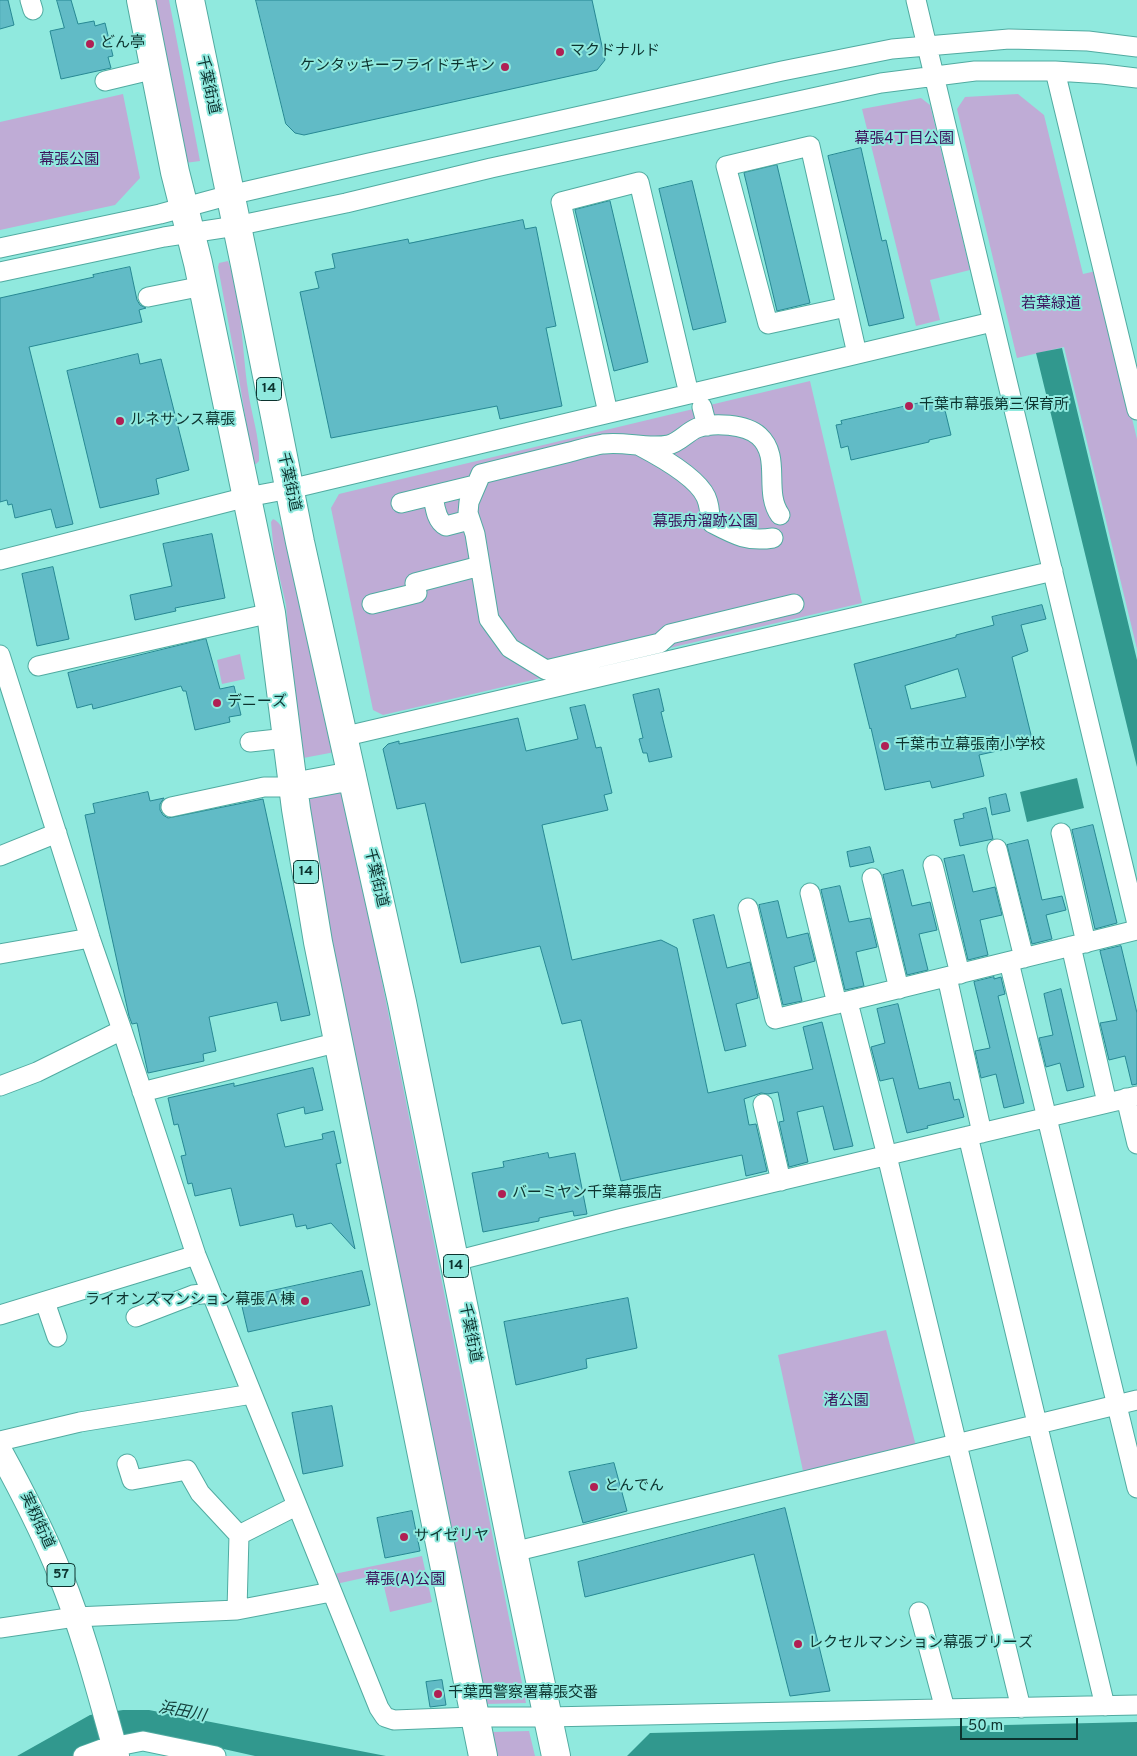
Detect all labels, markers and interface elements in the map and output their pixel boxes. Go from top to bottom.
place label: どん亭 [100,35,145,53]
marker: どん亭 [84,38,96,50]
place label: マクドナルド [570,43,660,61]
marker: マクドナルド [554,46,566,58]
street label: 千葉街道 [192,54,222,116]
place label: ケンタッキーフライドチキン [300,58,495,76]
marker: ケンタッキーフライドチキン [499,61,511,73]
park label: 幕張4丁目公園 [854,131,954,149]
park label: 幕張公園 [39,152,99,170]
park label: 若葉緑道 [1021,296,1081,314]
road number: 14 [256,378,282,400]
place label: 千葉市幕張第三保育所 [919,397,1069,415]
marker: 千葉市幕張第三保育所 [903,400,915,412]
place label: ルネサンス幕張 [130,412,235,430]
marker: ルネサンス幕張 [114,415,126,427]
street label: 千葉街道 [273,451,303,513]
park label: 幕張舟溜跡公園 [653,514,757,532]
place label: デニーズ [227,694,287,712]
marker: デニーズ [211,697,223,709]
place label: 千葉市立幕張南小学校 [895,737,1045,755]
marker: 千葉市立幕張南小学校 [879,740,891,752]
street label: 千葉街道 [359,847,391,909]
road number: 14 [294,860,318,884]
place label: バーミヤン千葉幕張店 [512,1185,662,1203]
marker: バーミヤン千葉幕張店 [496,1188,508,1200]
road number: 14 [444,1254,468,1278]
place label: ライオンズマンション幕張Ａ棟 [85,1292,295,1310]
marker: ライオンズマンション幕張Ａ棟 [299,1295,311,1307]
street label: 千葉街道 [454,1302,484,1364]
park label: 渚公園 [824,1393,868,1411]
place label: とんでん [604,1478,664,1496]
marker: とんでん [588,1481,600,1493]
street label: 実籾街道 [15,1490,57,1552]
place label: サイゼリヤ [414,1528,489,1546]
marker: サイゼリヤ [398,1531,410,1543]
road number: 57 [47,1564,75,1586]
park label: 幕張(A)公園 [365,1572,445,1590]
place label: レクセルマンション幕張ブリーズ [808,1635,1033,1653]
marker: レクセルマンション幕張ブリーズ [792,1638,804,1650]
place label: 千葉西警察署幕張交番 [448,1685,598,1703]
marker: 千葉西警察署幕張交番 [432,1688,444,1700]
water label: 浜田川 [157,1699,207,1727]
scale bar [962,1708,1080,1740]
text: 50 m [968,1717,1003,1736]

